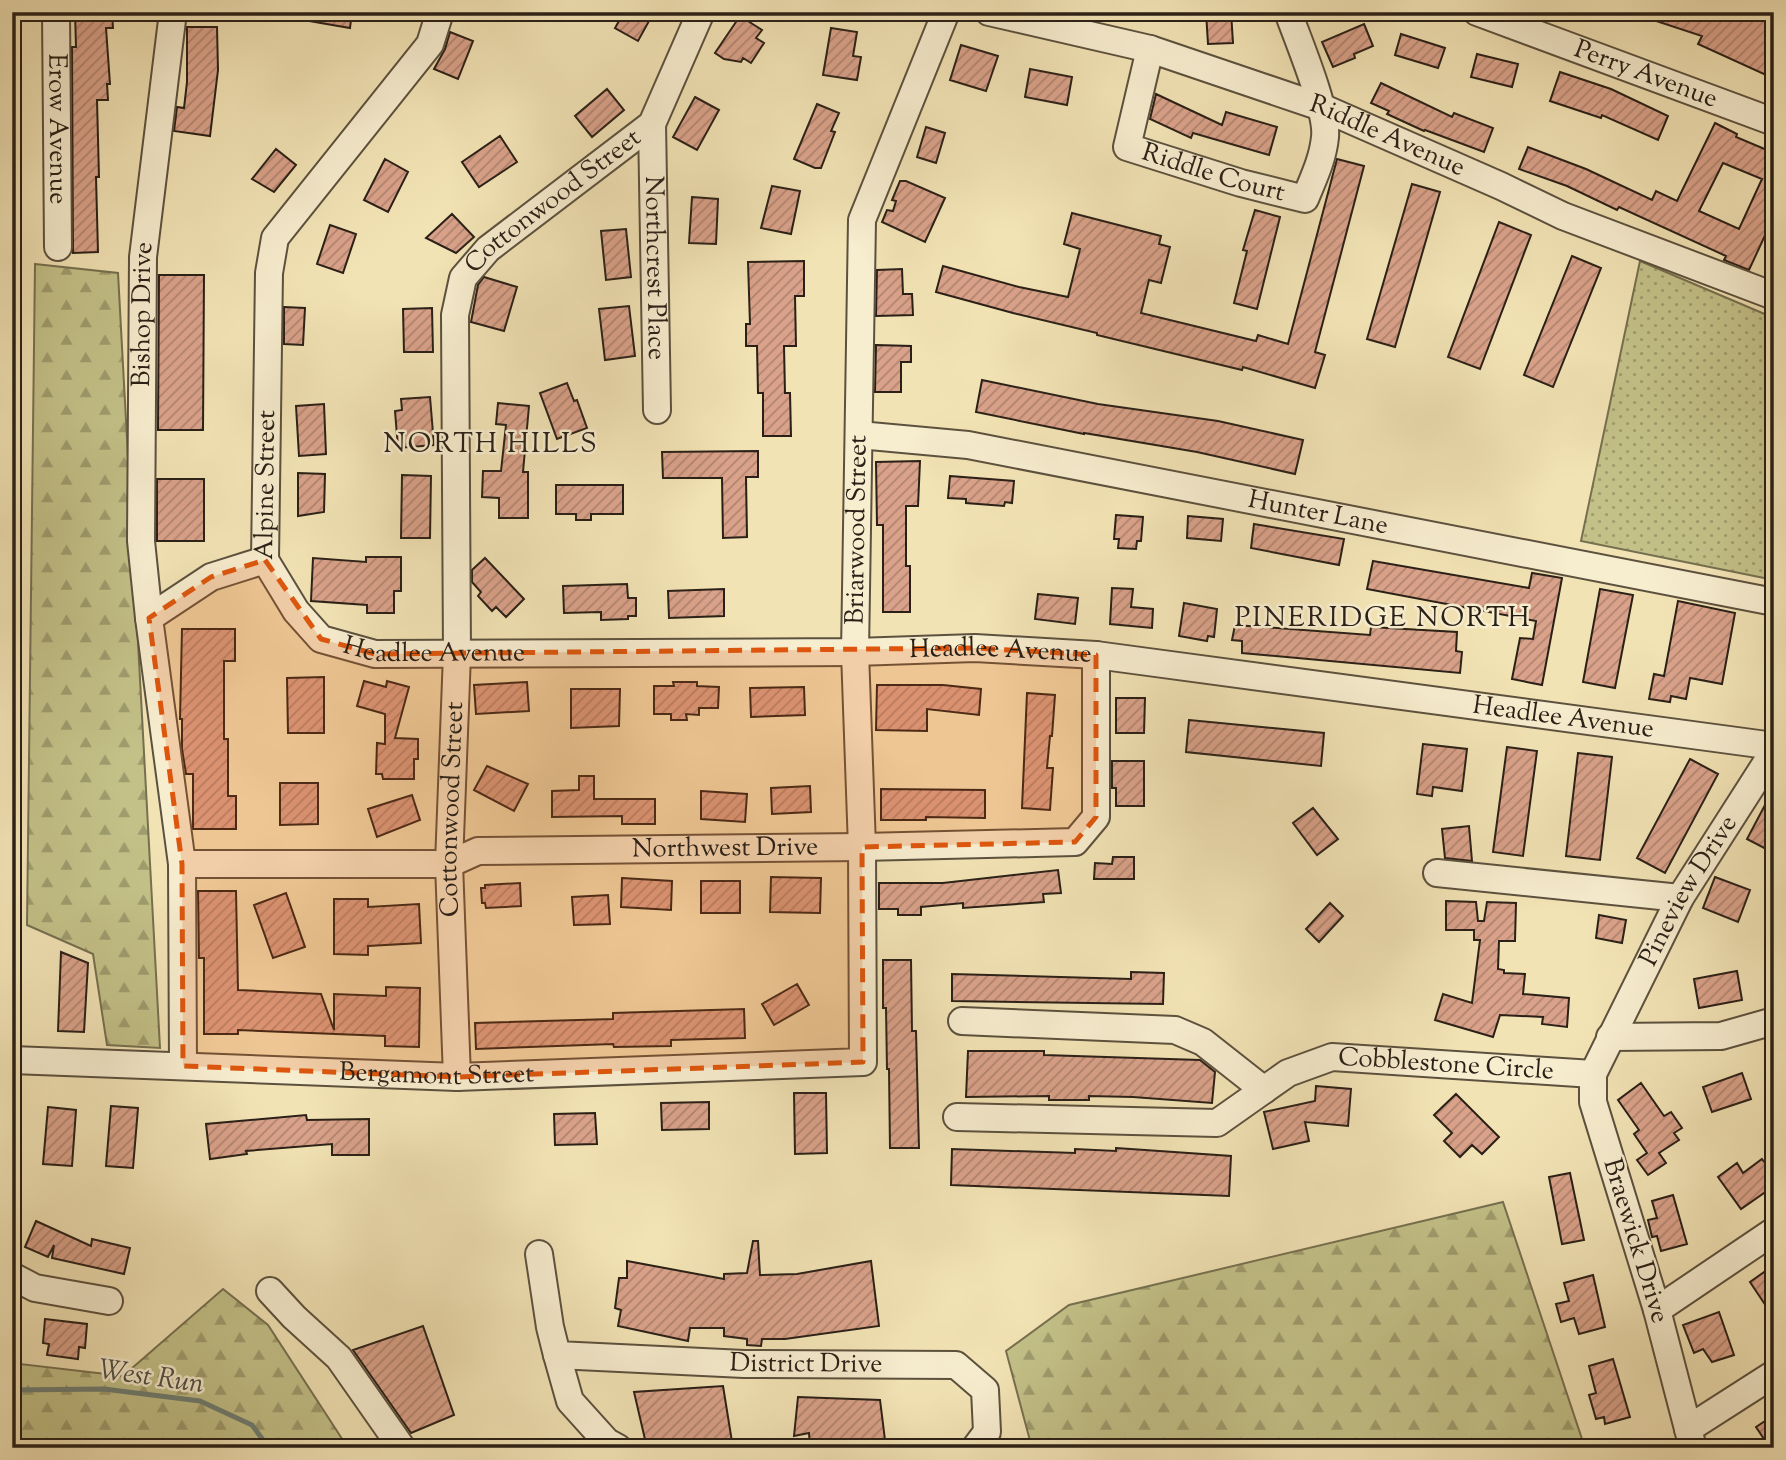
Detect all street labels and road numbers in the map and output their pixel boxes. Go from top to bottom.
street label: Perry Avenue [1569,31,1723,118]
street label: Erow Avenue [38,53,76,205]
street label: Riddle Avenue [1305,86,1471,186]
street label: Cottonwood Street [456,120,649,282]
street label: Riddle Court [1137,134,1289,212]
street label: Northcrest Place [634,176,675,360]
street label: Bishop Drive [124,239,163,387]
street label: Alpine Street [247,410,286,560]
street label: Briarwood Street [837,435,877,625]
street label: Hunter Lane [1245,481,1391,545]
street label: Headlee Avenue [339,627,525,672]
street label: Headlee Avenue [909,629,1093,673]
street label: Headlee Avenue [1470,687,1656,748]
street label: Cottonwood Street [430,701,474,918]
street label: Pineview Drive [1631,808,1747,972]
street label: Northwest Drive [632,829,819,868]
street label: Cobblestone Circle [1337,1039,1555,1090]
street label: Bergamont Street [338,1054,535,1096]
street label: Braewick Drive [1592,1154,1678,1328]
street label: District Drive [729,1345,883,1383]

